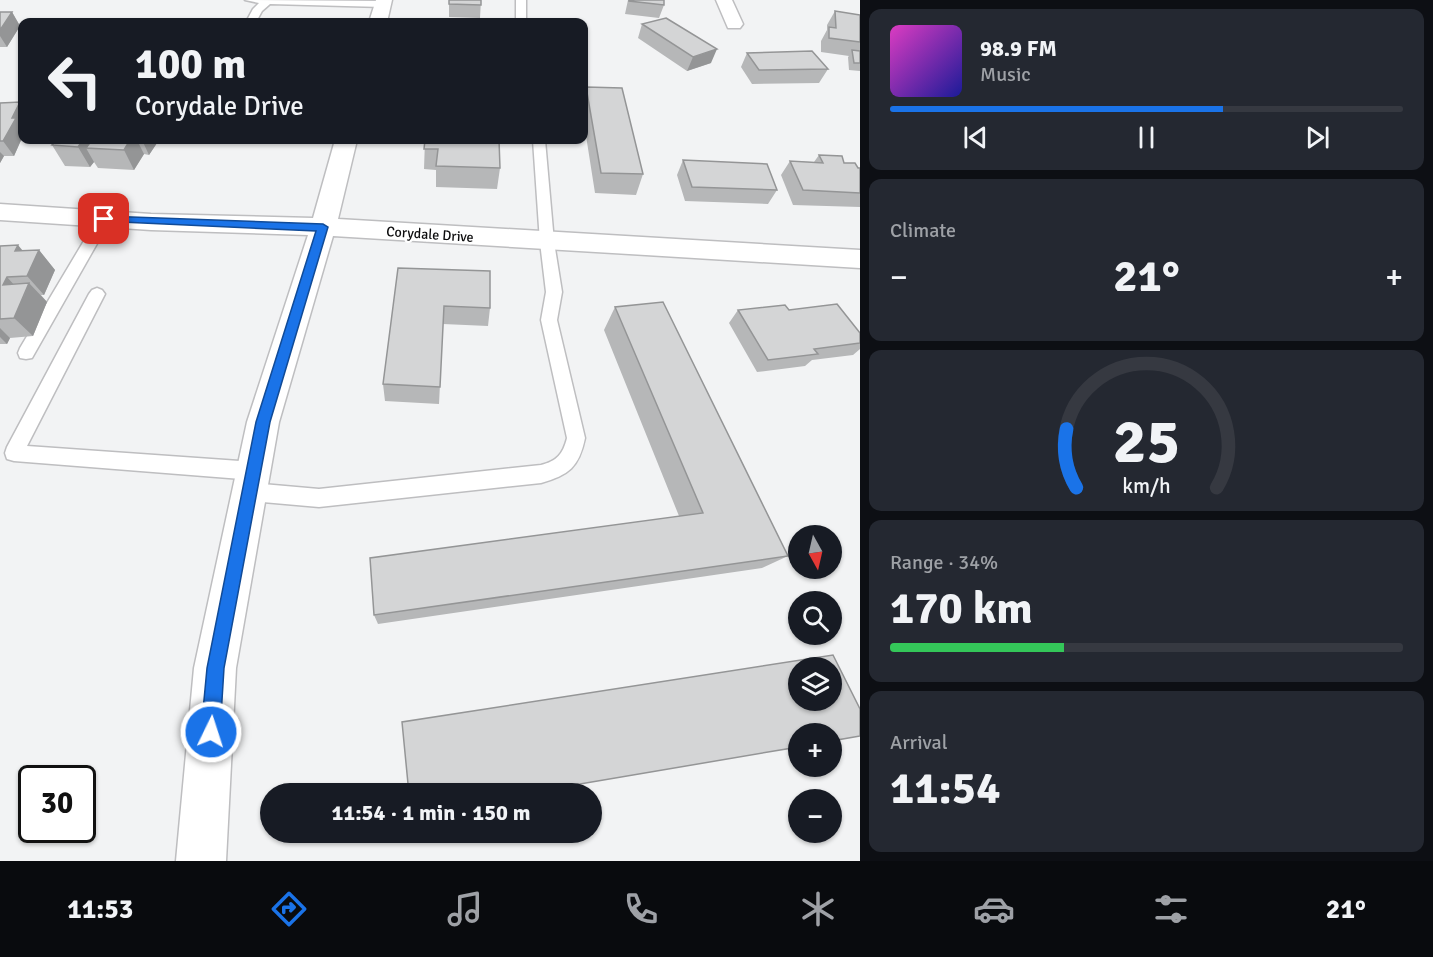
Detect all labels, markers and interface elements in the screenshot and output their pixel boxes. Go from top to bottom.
text: 98.9 FM [980,35,1057,62]
text: 100 m [135,39,246,90]
icon: left [36,42,114,120]
text: Music [980,62,1031,87]
text: Corydale Drive [135,90,304,123]
icon: previous [959,121,992,154]
icon: pause [1130,121,1163,154]
icon: next [1301,121,1334,154]
pin [78,193,129,244]
icon: arrive [87,202,120,235]
text: Climate [890,218,956,243]
street label: Corydale Drive [386,223,474,246]
text: 21° [1113,249,1180,304]
text: − [890,257,908,298]
text: + [1385,257,1403,298]
text: 25 [1113,403,1180,480]
text: km/h [1122,473,1171,499]
north arrow [788,525,842,579]
map controls [788,525,842,843]
text: Range · 34% [890,550,998,575]
text: 170 km [890,581,1033,636]
button: search [788,591,842,645]
button: layers [788,657,842,711]
position arrow [179,700,243,764]
button: + [788,723,842,777]
text: Arrival [890,730,948,755]
text: 11:54 [890,761,1000,816]
speed limit sign: 30 [18,765,96,843]
button: − [788,789,842,843]
text: 11:54 · 1 min · 150 m [331,799,531,826]
icon: directions [268,888,310,930]
icon: music [444,888,486,930]
icon: phone [620,888,662,930]
icon: climate [797,888,839,930]
icon: car [973,888,1015,930]
icon: filters [1150,888,1192,930]
text: 11:53 [67,893,133,926]
text: 21° [1326,893,1366,926]

